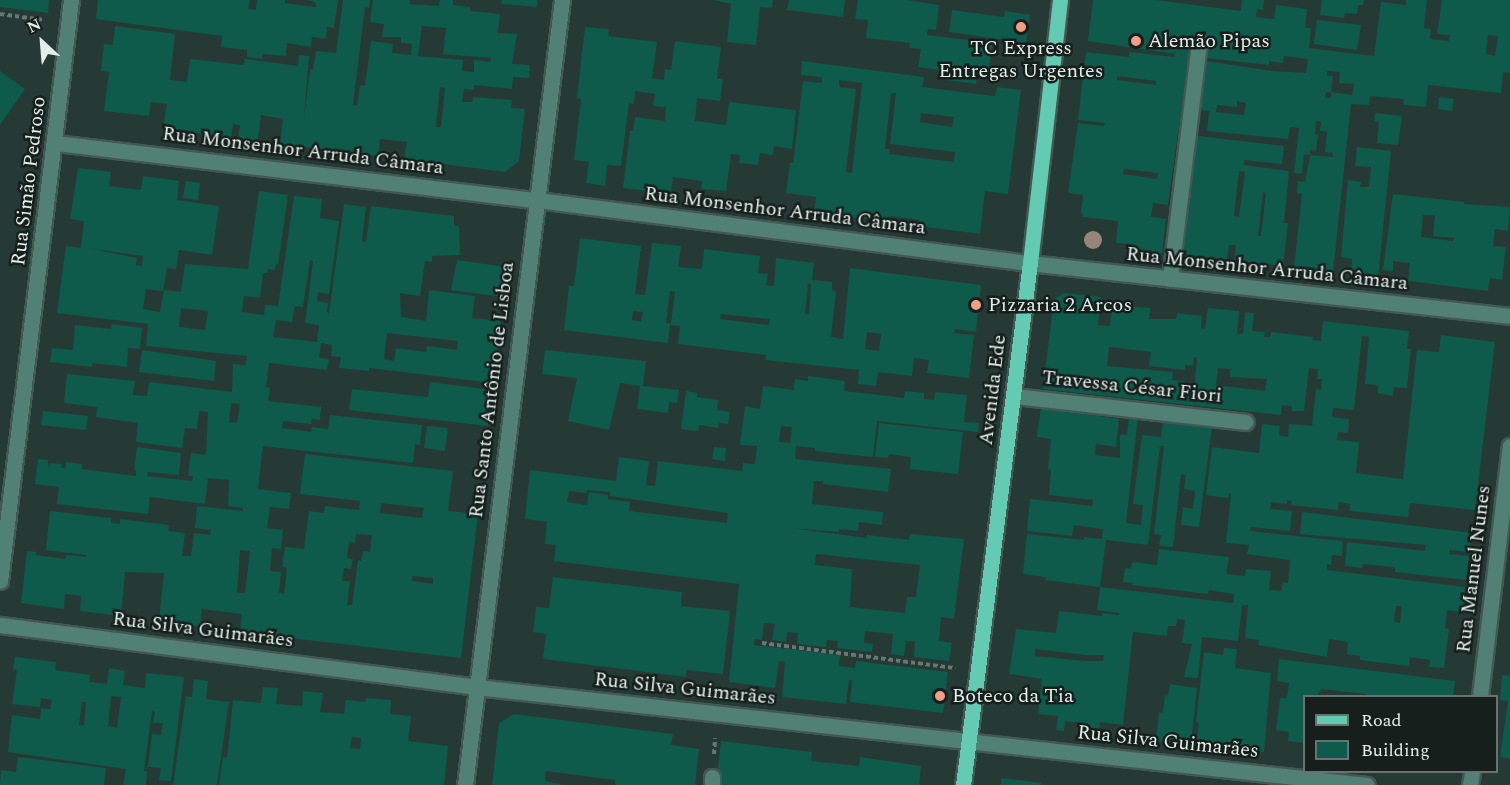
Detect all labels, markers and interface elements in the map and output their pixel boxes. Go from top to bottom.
north arrow [12,12,72,72]
text: N [23,12,45,39]
marker: TC Express Entregas Urgentes [1014,20,1028,34]
place label: Alemão Pipas [1148,29,1270,53]
marker: Alemão Pipas [1129,34,1143,48]
place label: TC Express Entregas Urgentes [939,36,1103,83]
street label: Rua Simão Pedroso [7,95,51,267]
street label: Rua Monsenhor Arruda Câmara [161,122,445,180]
street label: Rua Monsenhor Arruda Câmara [643,182,927,240]
street label: Rua Monsenhor Arruda Câmara [1125,242,1409,296]
street label: Rua Santo Antônio de Lisboa [464,261,520,519]
place label: Pizzaria 2 Arcos [988,293,1132,317]
marker: Pizzaria 2 Arcos [969,298,983,312]
street label: Avenida Ede [974,333,1012,447]
street label: Travessa César Fiori [1041,366,1223,408]
street label: Rua Manuel Nunes [1452,484,1496,654]
street label: Rua Silva Guimarães [111,607,295,653]
street label: Rua Silva Guimarães [593,668,777,710]
place label: Boteco da Tia [952,684,1074,708]
marker: Boteco da Tia [933,689,947,703]
legend [1303,695,1498,773]
text: Road [1361,707,1402,734]
street label: Rua Silva Guimarães [1076,721,1260,763]
text: Building [1361,737,1430,764]

